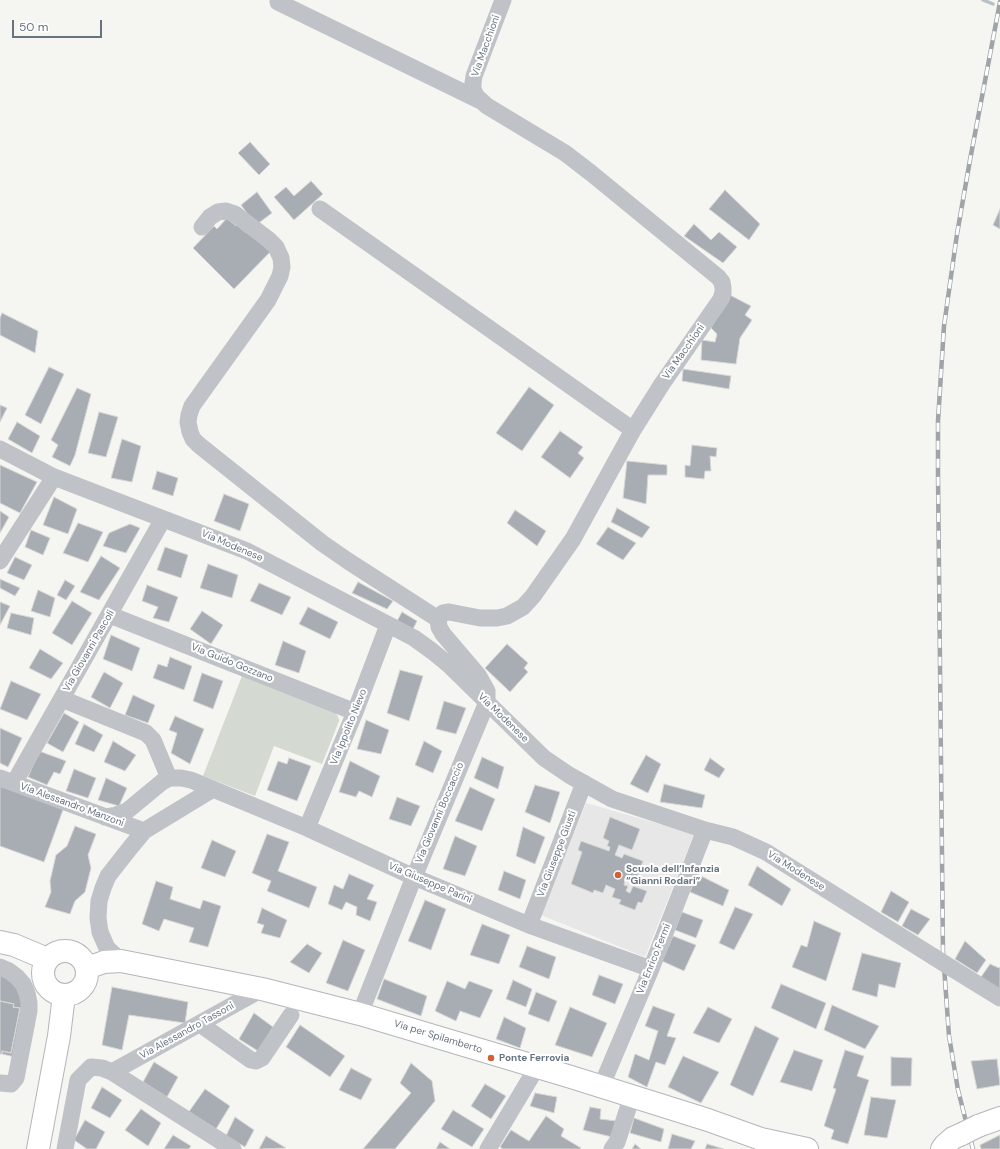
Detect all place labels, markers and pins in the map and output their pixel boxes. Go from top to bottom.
place label: Scuola dell’Infanzia “Gianni Rodari” [626,863,720,886]
marker: Scuola dell’Infanzia “Gianni Rodari” [613,870,623,880]
place label: Ponte Ferrovia [499,1052,569,1064]
marker: Ponte Ferrovia [486,1053,496,1063]

